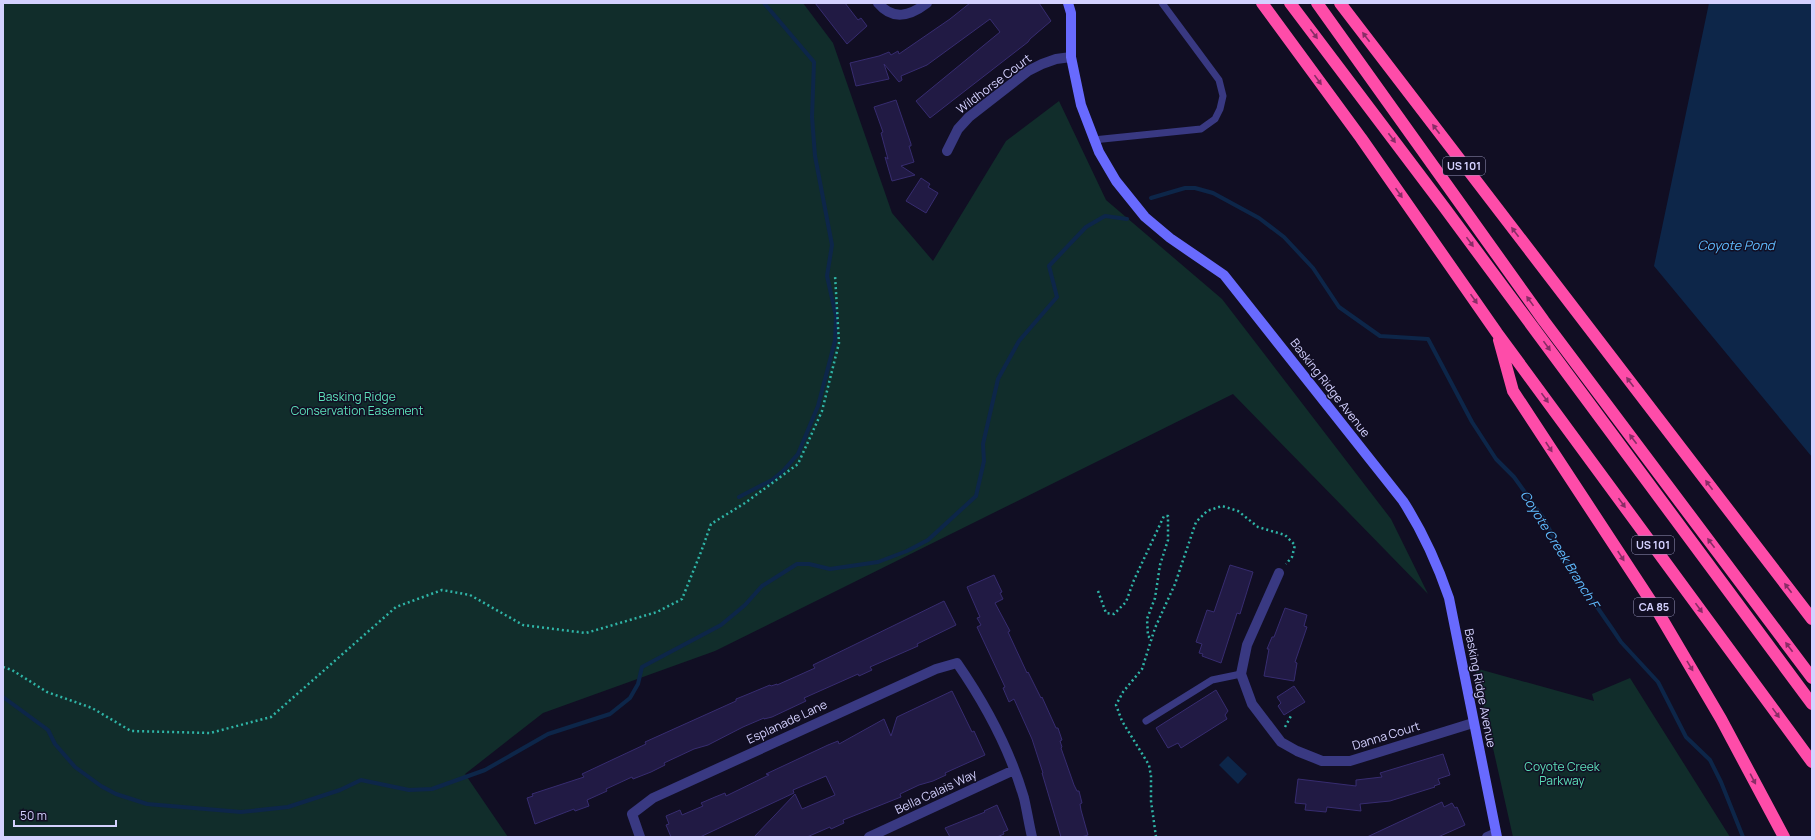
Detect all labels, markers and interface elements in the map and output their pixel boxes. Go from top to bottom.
one-way arrow [1309,29,1318,40]
one-way arrow [1362,32,1370,43]
street label: Wildhorse Court [953,50,1035,117]
one-way arrow [1314,75,1322,85]
one-way arrow [1432,124,1441,135]
one-way arrow [1388,132,1396,143]
road number: US 101 [1443,157,1485,175]
one-way arrow [1395,188,1403,198]
one-way arrow [1511,227,1520,238]
one-way arrow [1466,236,1474,247]
water label: Coyote Pond [1697,236,1777,254]
one-way arrow [1470,294,1478,305]
one-way arrow [1525,296,1534,307]
street label: Basking Ridge Avenue [1287,335,1374,441]
one-way arrow [1543,341,1552,352]
one-way arrow [1626,377,1634,387]
park label: Basking Ridge Conservation Easement [291,388,424,419]
one-way arrow [1541,393,1549,403]
one-way arrow [1629,433,1637,444]
one-way arrow [1546,441,1553,453]
one-way arrow [1705,480,1713,491]
water label: Coyote Creek Branch F [1516,487,1605,613]
one-way arrow [1618,497,1626,508]
road number: US 101 [1632,536,1674,554]
one-way arrow [1707,537,1715,548]
one-way arrow [1617,550,1624,562]
one-way arrow [1784,583,1793,594]
road number: CA 85 [1634,598,1674,616]
one-way arrow [1695,602,1703,613]
street label: Basking Ridge Avenue [1461,627,1500,749]
one-way arrow [1785,641,1793,652]
one-way arrow [1686,660,1693,672]
street label: Esplanade Lane [744,695,830,748]
one-way arrow [1772,707,1780,718]
street label: Danna Court [1350,717,1422,754]
park label: Coyote Creek Parkway [1524,758,1601,789]
street label: Bella Calais Way [892,765,980,818]
one-way arrow [1750,774,1756,785]
scale bar [14,802,116,828]
text: 50 m [20,807,47,824]

